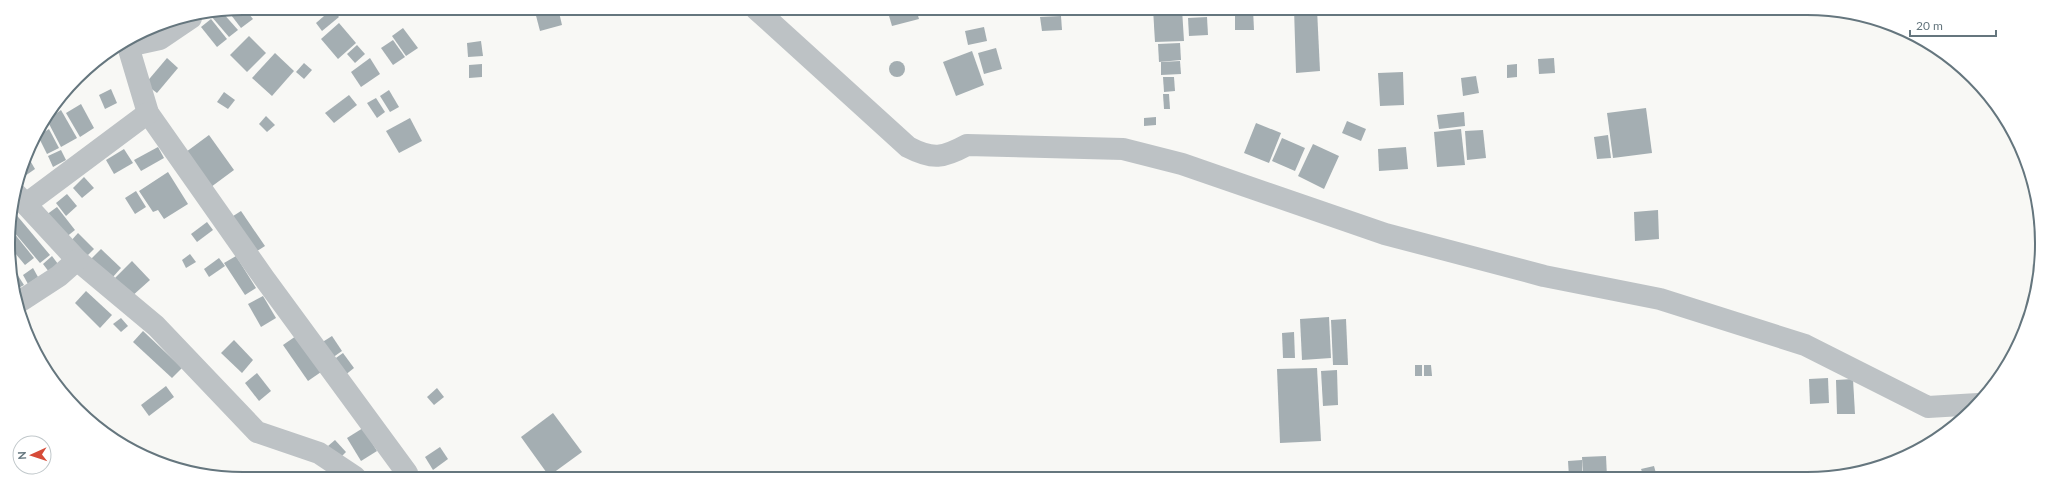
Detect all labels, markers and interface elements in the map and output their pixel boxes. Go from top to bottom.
scale bar [1910,12,1996,38]
text: 20 m [1916,18,1943,33]
north arrow [12,435,52,475]
text: N [15,451,28,460]

